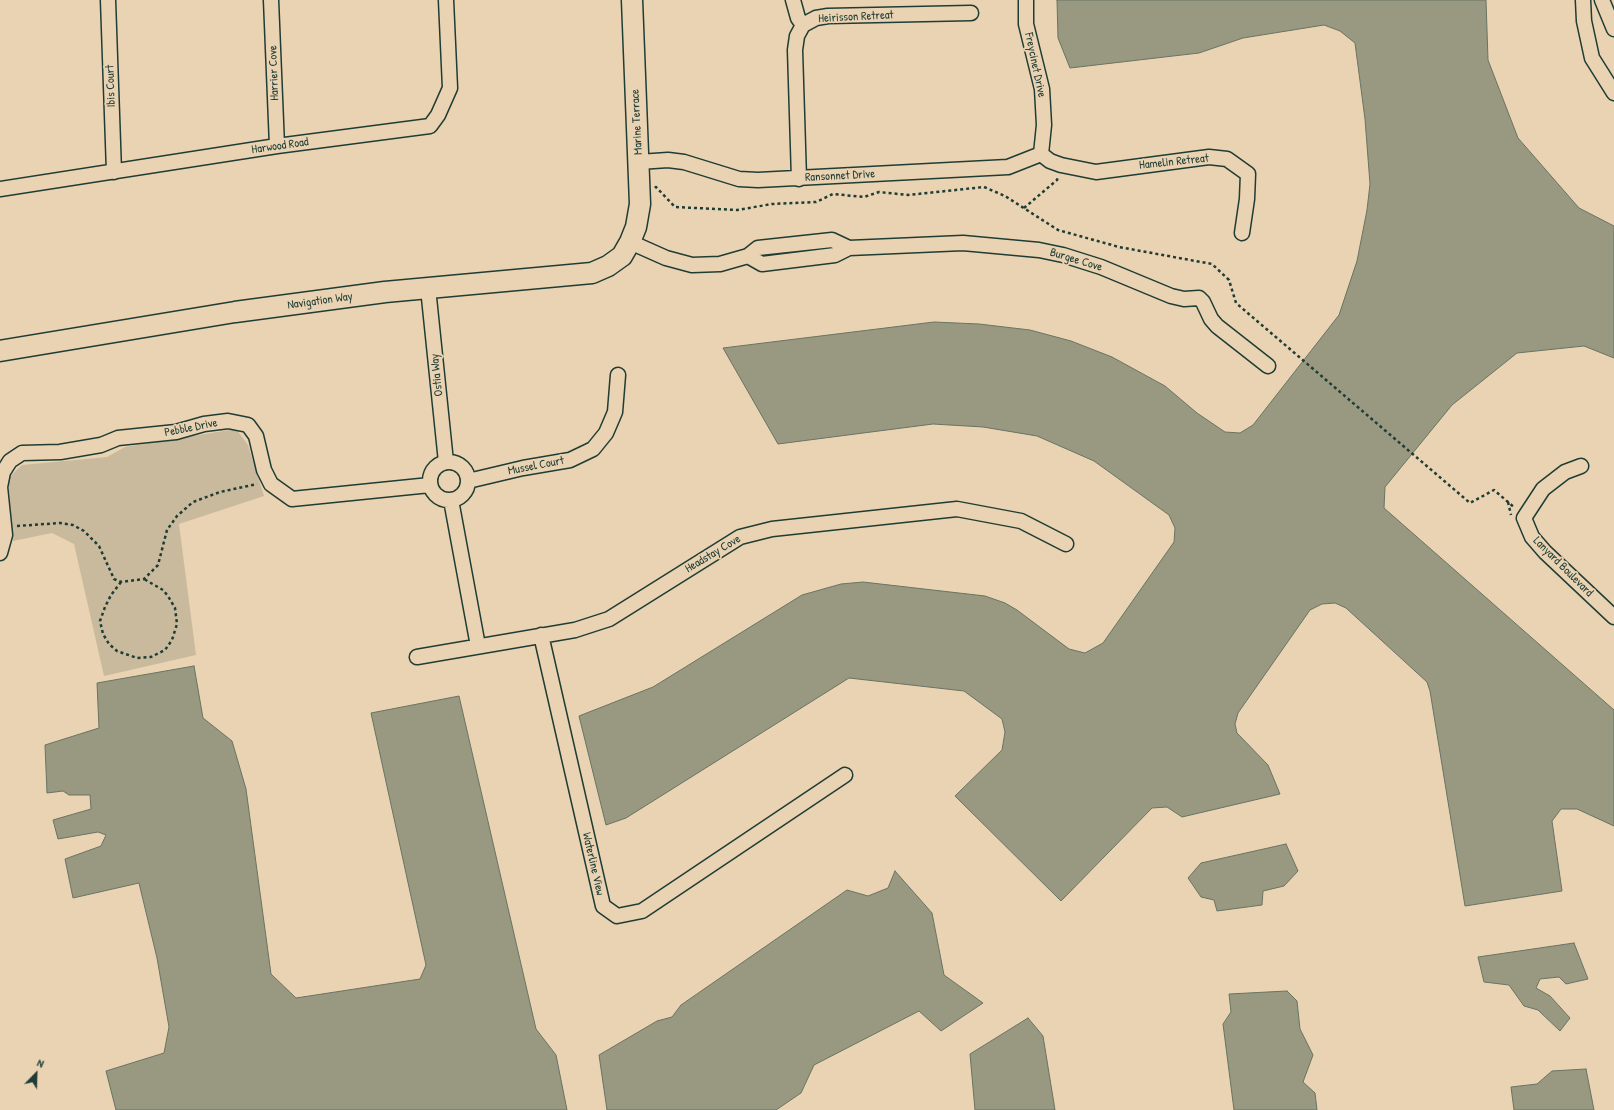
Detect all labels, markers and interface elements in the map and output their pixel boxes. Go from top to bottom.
street label: Heirisson Retreat [818,8,894,26]
street label: Freycinet Drive [1021,31,1049,99]
street label: Harrier Cove [266,45,282,101]
street label: Ibis Court [103,64,119,108]
street label: Marine Terrace [628,89,646,155]
street label: Harwood Road [251,135,309,157]
street label: Hamelin Retreat [1138,151,1210,173]
street label: Ransonnet Drive [805,167,875,185]
street label: Burgee Cove [1048,245,1104,275]
street label: Navigation Way [287,289,353,313]
street label: Ostia Way [428,353,446,397]
street label: Pebble Drive [163,416,219,440]
street label: Mussel Court [507,454,565,478]
street label: Headstay Cove [683,532,743,576]
street label: Lanyard Boulevard [1530,534,1596,600]
street label: Waterline View [579,831,607,897]
north arrow [16,1054,56,1094]
text: N [35,1055,46,1071]

